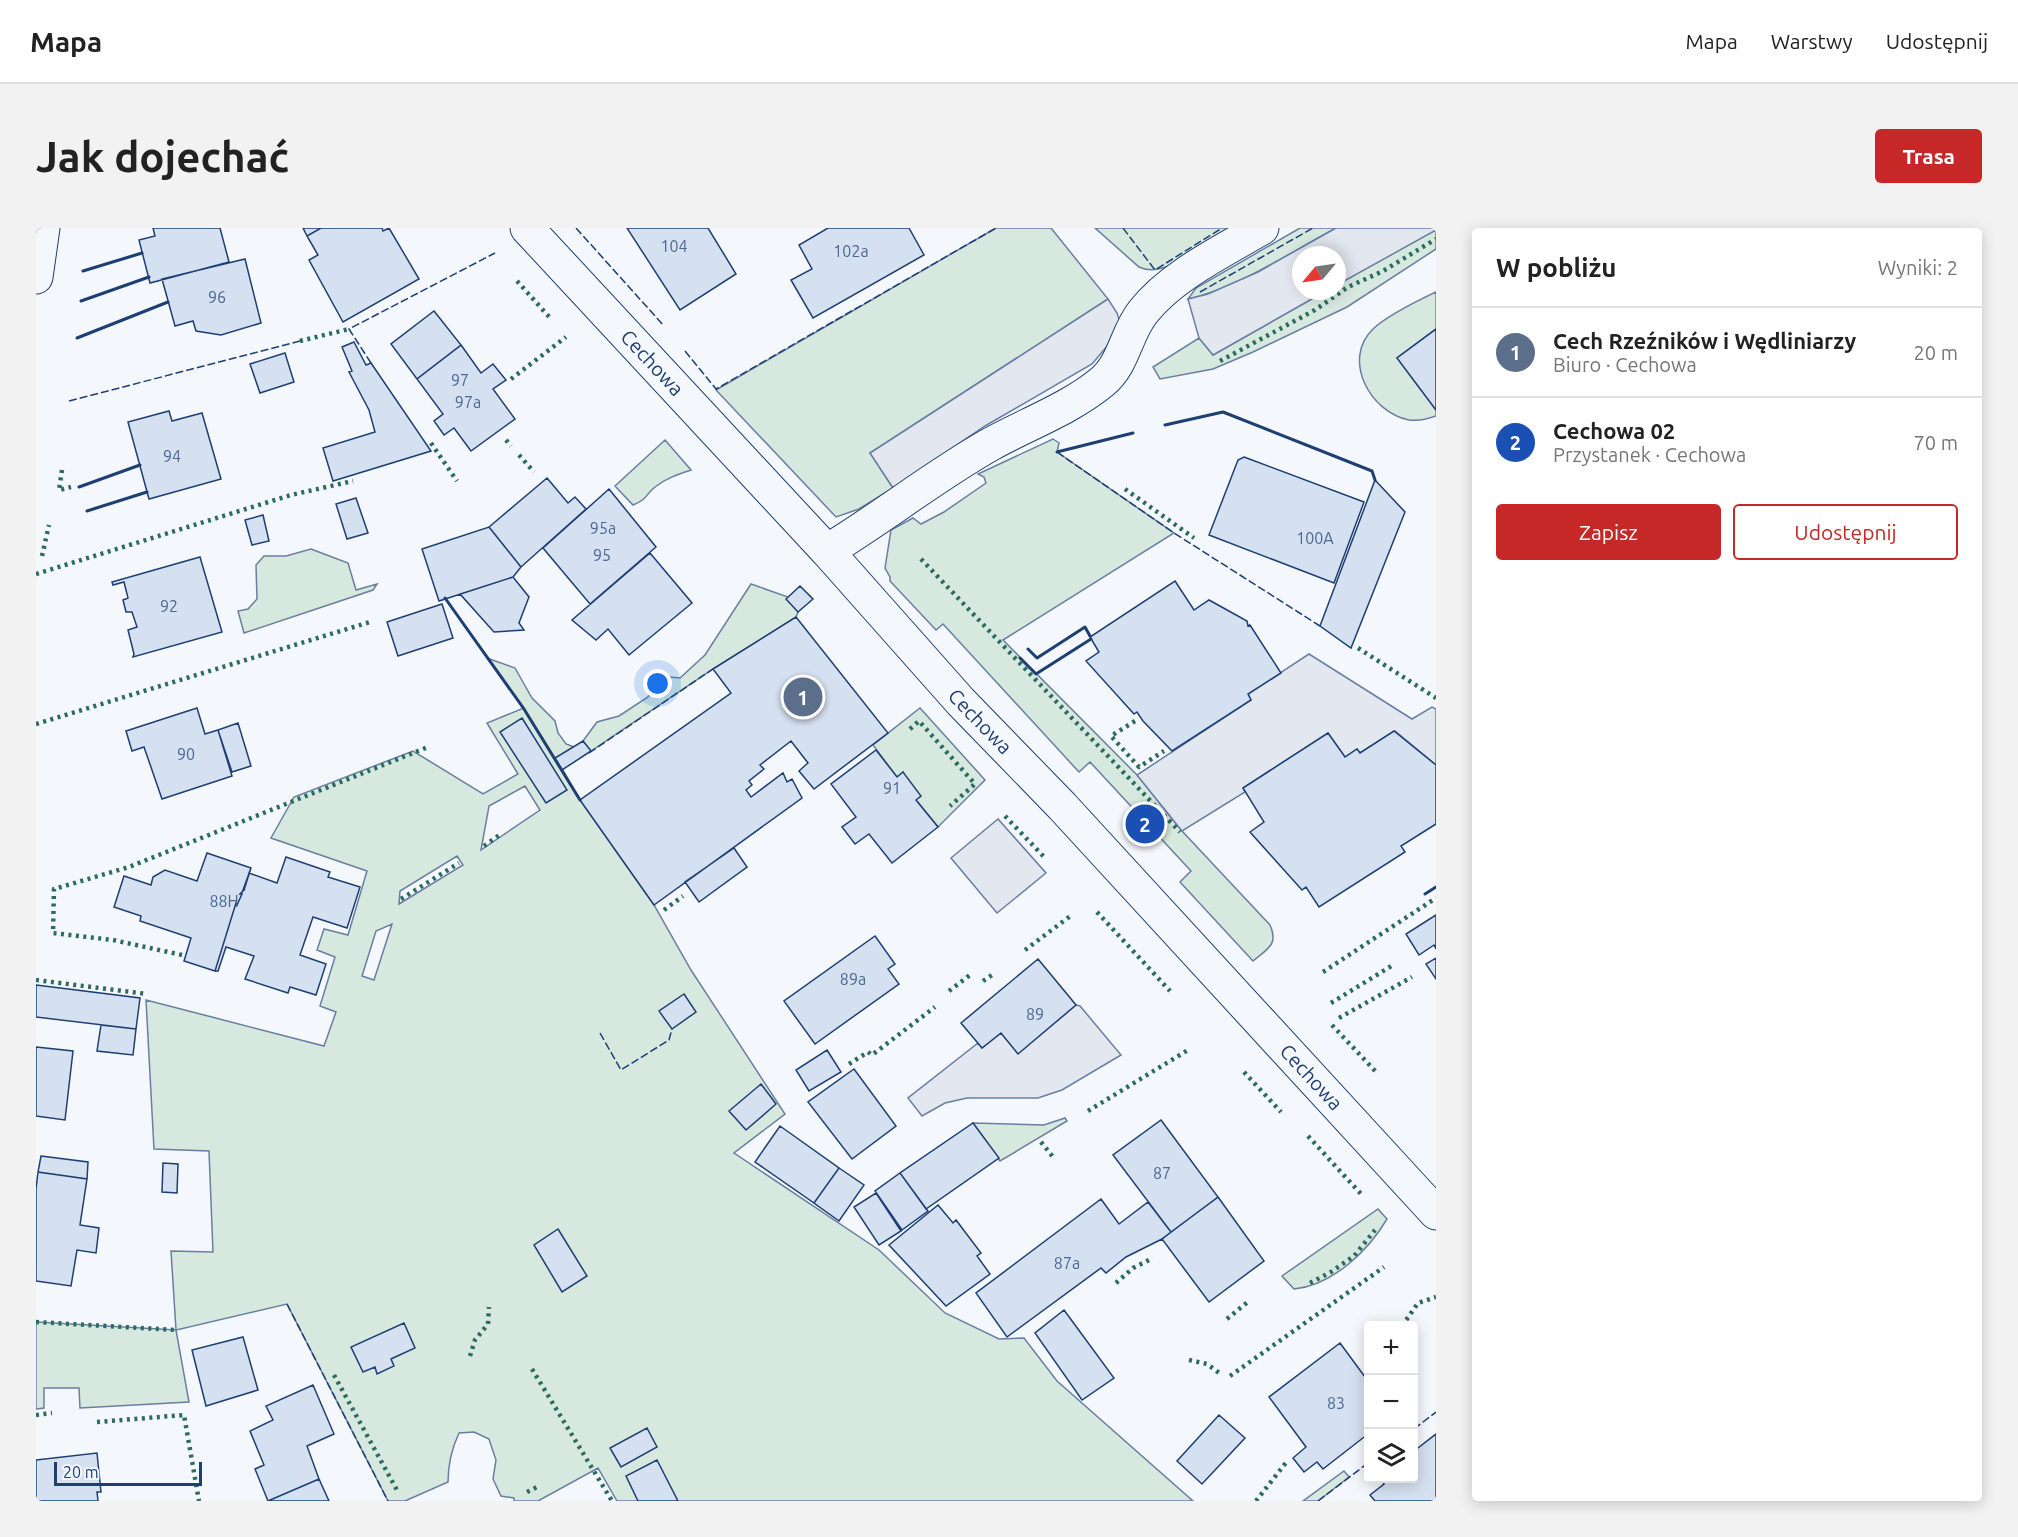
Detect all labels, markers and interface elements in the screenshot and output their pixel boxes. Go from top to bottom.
text: Mapa [30,26,102,57]
text: Mapa [1686,29,1738,53]
text: Warstwy [1771,29,1853,53]
text: Udostępnij [1886,29,1988,53]
button: Trasa [1875,129,1982,183]
text: Jak dojechać [36,133,289,180]
house number: 104 [660,237,688,255]
house number: 102a [833,242,869,260]
north arrow [1292,246,1346,300]
text: W pobliżu [1496,253,1617,282]
text: Wyniki: 2 [1878,256,1958,279]
house number: 96 [208,288,226,306]
street label: Cechowa [616,325,689,400]
text: Cech Rzeźników i Wędliniarzy [1553,328,1856,353]
text: 1 [1510,341,1521,364]
text: 20 m [1914,341,1958,364]
text: Biuro · Cechowa [1553,353,1697,376]
house number: 97 [451,371,469,389]
house number: 97a [455,393,481,411]
text: Cechowa 02 [1553,418,1675,443]
text: 2 [1510,431,1521,454]
text: 70 m [1914,431,1958,454]
text: Przystanek · Cechowa [1553,443,1746,466]
house number: 94 [163,447,181,465]
button: Zapisz [1496,504,1721,560]
button: Udostępnij [1733,504,1958,560]
house number: 95a [590,519,616,537]
house number: 100A [1296,529,1334,547]
house number: 95 [593,546,611,564]
house number: 92 [160,597,178,615]
your location [643,669,672,698]
pin: 1 [784,674,822,720]
street label: Cechowa [944,684,1017,758]
house number: 90 [177,745,195,763]
house number: 91 [883,779,901,797]
pin: 2 [1126,802,1164,846]
house number: 88H [209,892,239,910]
house number: 89a [840,970,866,988]
house number: 89 [1026,1005,1044,1023]
street label: Cechowa [1276,1039,1348,1115]
house number: 87 [1153,1164,1171,1182]
house number: 87a [1054,1254,1080,1272]
map controls [1364,1321,1418,1483]
button: + [1364,1321,1418,1375]
button: − [1364,1375,1418,1429]
house number: 83 [1327,1394,1345,1412]
button: layers [1364,1429,1418,1483]
scale bar [54,1459,202,1486]
text: 20 m [63,1463,99,1481]

